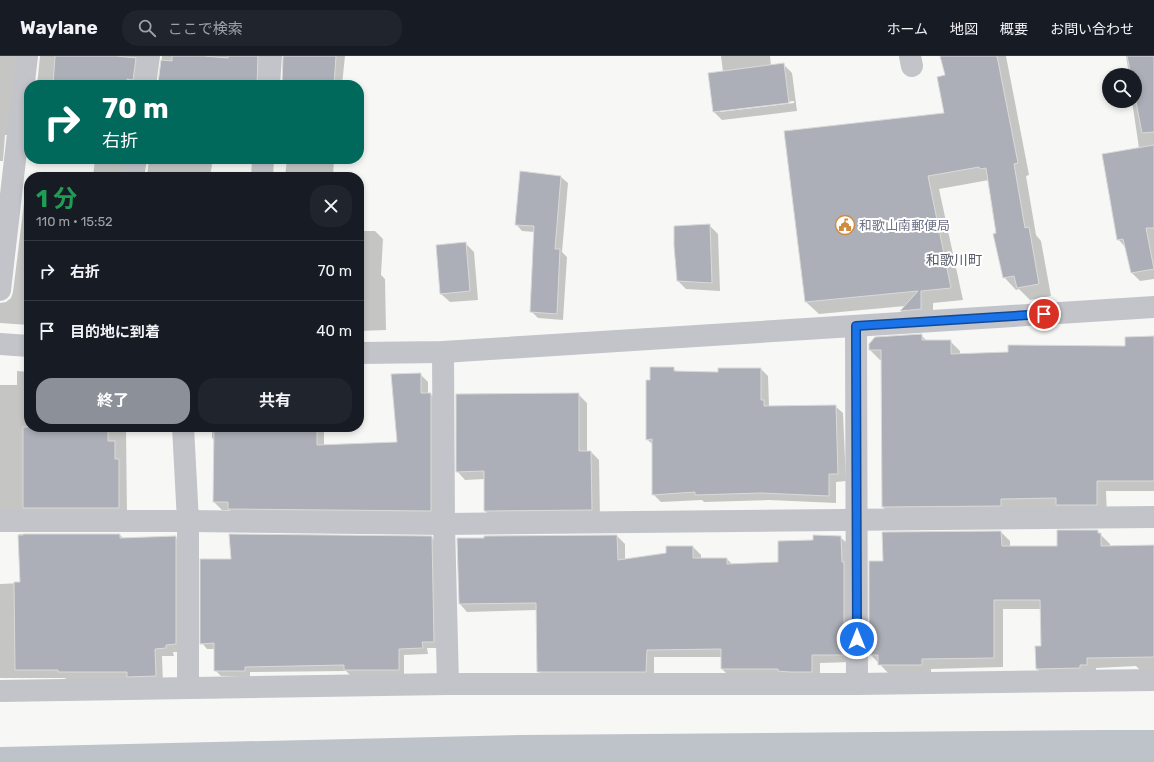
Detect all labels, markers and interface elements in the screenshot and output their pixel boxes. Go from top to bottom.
search box [122,10,402,46]
text: Waylane [20,16,98,39]
icon: search [136,17,158,39]
text: ここで検索 [168,20,243,38]
text: ホーム [886,21,928,38]
text: 地図 [950,21,978,38]
text: 概要 [1000,21,1028,38]
text: お問い合わせ [1050,21,1134,38]
map controls [1102,68,1142,108]
button: search [1102,68,1142,108]
text: 70 m [102,92,169,125]
icon: right [36,96,88,148]
text: 右折 [102,130,138,152]
text: 1 分 [36,185,77,213]
button: close [310,185,352,227]
text: 110 m · 15:52 [36,214,113,229]
public building icon: 和歌山南郵便局 [834,214,856,236]
place label: 和歌山南郵便局 [859,218,950,233]
district label: 和歌川町 [926,252,982,269]
icon: right [36,260,58,282]
text: 70 m [318,262,352,280]
text: 右折 [70,263,100,281]
pin [1027,297,1061,331]
icon: arrive [1033,303,1055,325]
icon: arrive [36,320,58,342]
text: 40 m [316,322,352,340]
text: 目的地に到着 [70,323,160,341]
button: 終了 [36,378,190,424]
button: 共有 [198,378,352,424]
position arrow [836,618,878,660]

